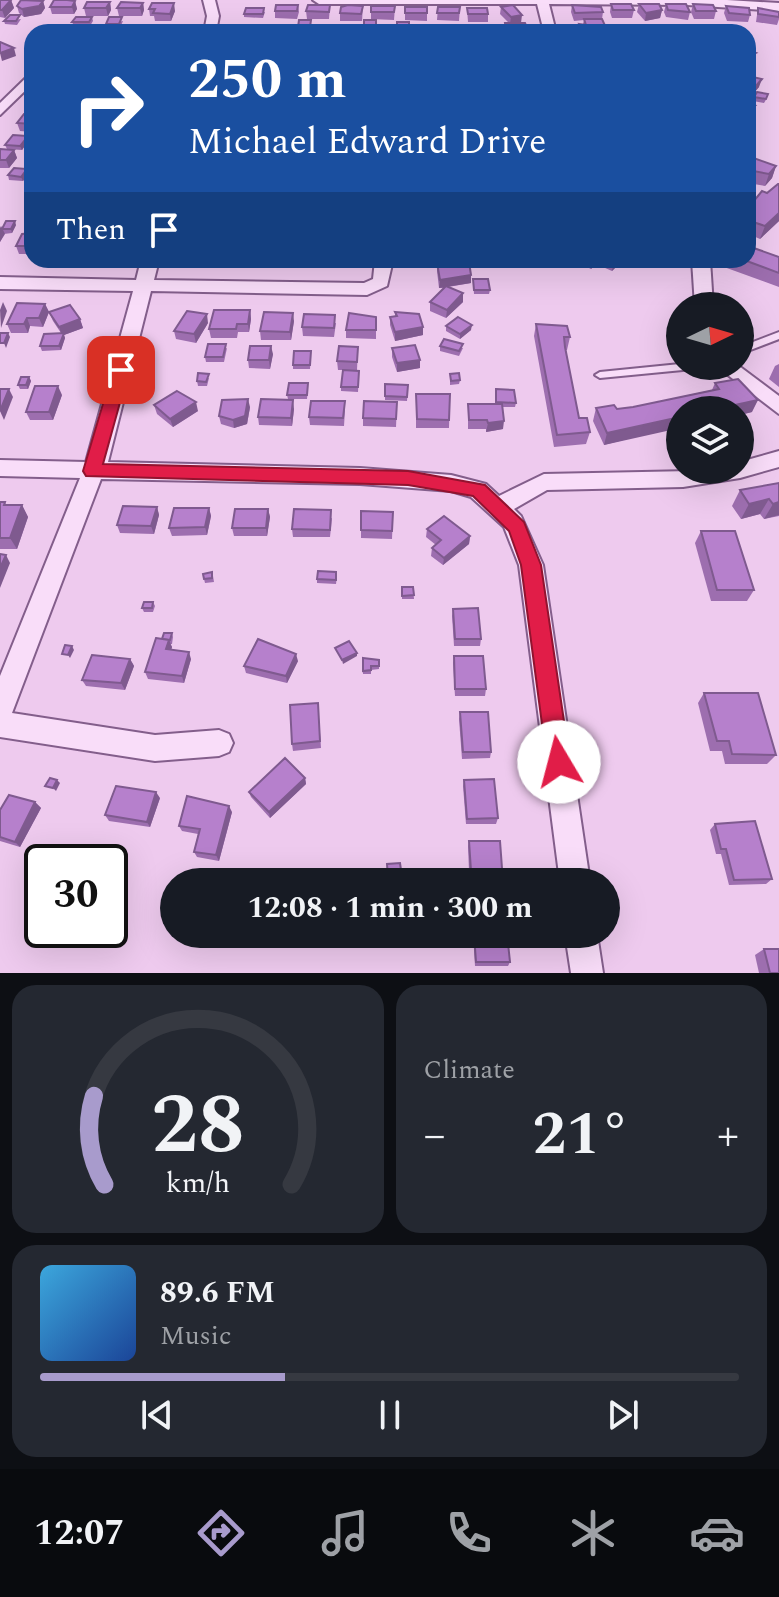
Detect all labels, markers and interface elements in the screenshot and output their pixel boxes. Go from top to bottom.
text: 250 m [188,38,347,123]
icon: right [56,56,160,160]
text: Michael Edward Drive [188,115,546,170]
text: Then [56,207,126,253]
icon: arrive [142,208,186,252]
north arrow [666,292,754,380]
map controls [666,292,754,484]
pin [87,336,155,404]
icon: arrive [99,348,143,392]
button: layers [666,396,754,484]
position arrow [517,720,601,804]
speed limit sign: 30 [24,844,128,948]
text: 12:08 · 1 min · 300 m [247,885,533,931]
text: Climate [424,1050,515,1090]
text: 28 [151,1063,244,1190]
text: 21° [533,1089,630,1181]
text: − [424,1102,446,1169]
text: + [717,1102,739,1169]
text: km/h [166,1162,230,1205]
text: 89.6 FM [160,1270,275,1316]
text: Music [160,1316,231,1356]
icon: previous [135,1393,179,1437]
icon: pause [368,1393,412,1437]
icon: next [601,1393,645,1437]
icon: directions [193,1505,249,1561]
icon: music [317,1505,373,1561]
icon: phone [441,1505,497,1561]
icon: climate [565,1505,621,1561]
icon: car [689,1505,745,1561]
text: 12:07 [34,1506,124,1561]

